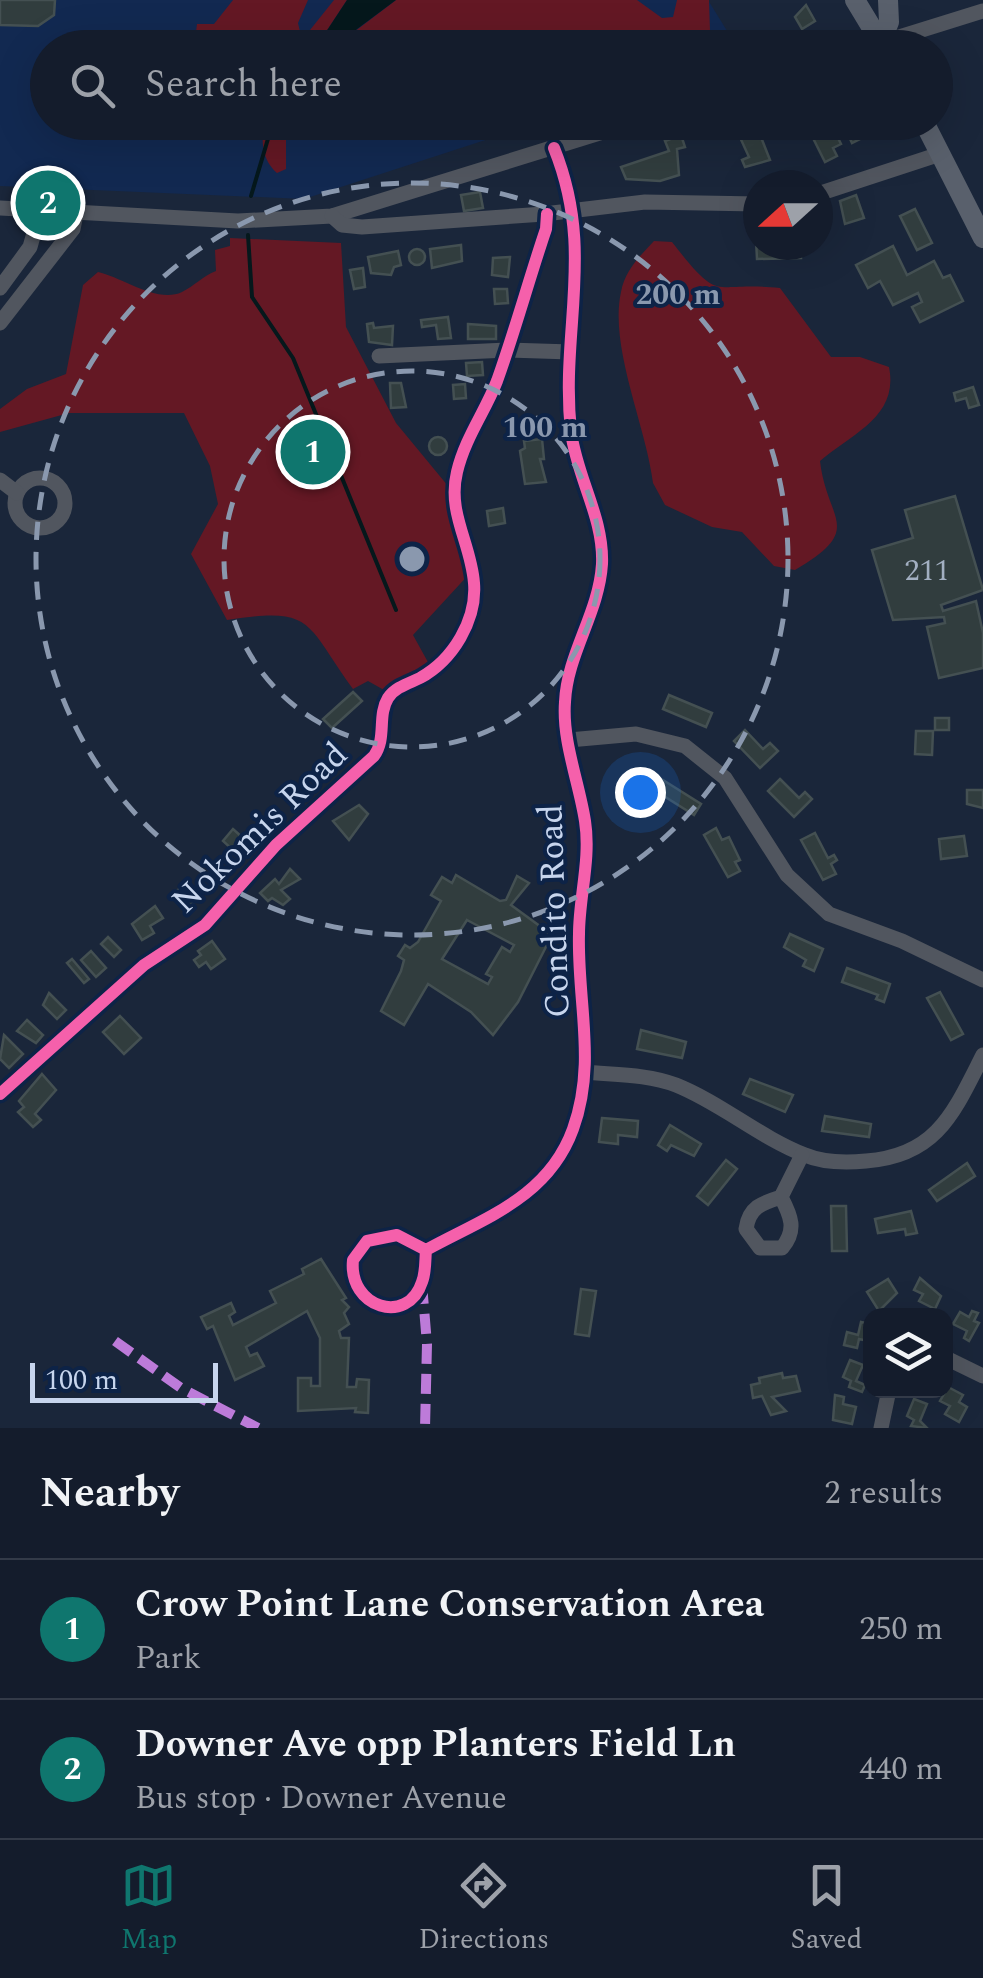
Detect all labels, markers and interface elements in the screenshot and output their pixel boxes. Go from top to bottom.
search box [30,30,953,140]
text: Search here [145,56,342,114]
icon: search [65,58,120,113]
pin: 2 [15,166,80,240]
north arrow [743,170,833,260]
text: 200 m [635,272,721,318]
text: 100 m [502,405,588,451]
pin: 1 [280,414,346,490]
centre of rings [394,541,430,577]
house number: 211 [905,548,950,594]
street label: Nokomis Road [160,730,361,926]
your location [615,767,666,818]
street label: Condito Road [524,803,585,1019]
map controls [863,1308,953,1398]
button: layers [863,1308,953,1398]
scale bar [30,1358,218,1402]
text: 100 m [45,1359,118,1402]
text: Nearby [40,1462,179,1525]
text: 2 results [824,1469,943,1518]
text: Crow Point Lane Conservation Area [135,1576,764,1634]
text: 1 [64,1605,81,1654]
text: 250 m [859,1605,943,1654]
text: Park [135,1634,201,1683]
text: Downer Ave opp Planters Field Ln [135,1716,736,1774]
text: 2 [64,1745,81,1794]
text: 440 m [859,1745,943,1794]
text: Bus stop · Downer Avenue [135,1774,507,1823]
tab: Map [121,1858,177,1961]
tab: Directions [418,1858,549,1961]
tab: Saved [791,1858,862,1961]

